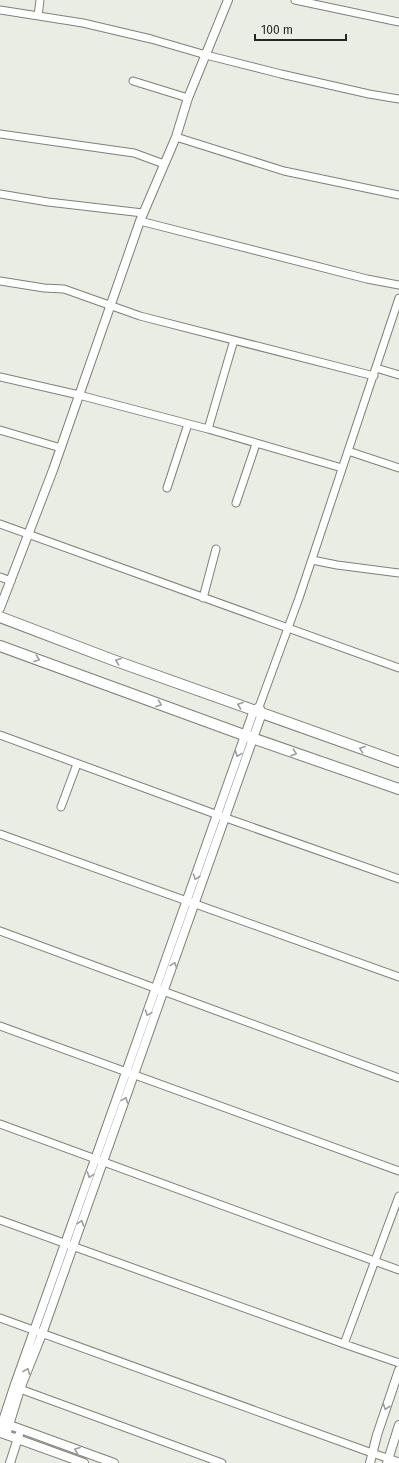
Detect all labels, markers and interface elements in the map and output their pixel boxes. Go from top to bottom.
scale bar [255,16,346,42]
text: 100 m [261,23,293,37]
one-way arrow [33,655,40,663]
one-way arrow [114,658,121,666]
one-way arrow [155,699,162,707]
one-way arrow [237,701,244,710]
one-way arrow [359,745,366,754]
one-way arrow [291,748,298,756]
one-way arrow [234,750,243,757]
one-way arrow [192,873,201,880]
one-way arrow [169,961,177,968]
one-way arrow [144,1009,152,1016]
one-way arrow [120,1097,128,1104]
one-way arrow [86,1171,94,1178]
one-way arrow [76,1219,85,1226]
one-way arrow [23,1368,31,1375]
one-way arrow [383,1404,391,1411]
one-way arrow [74,1446,81,1455]

